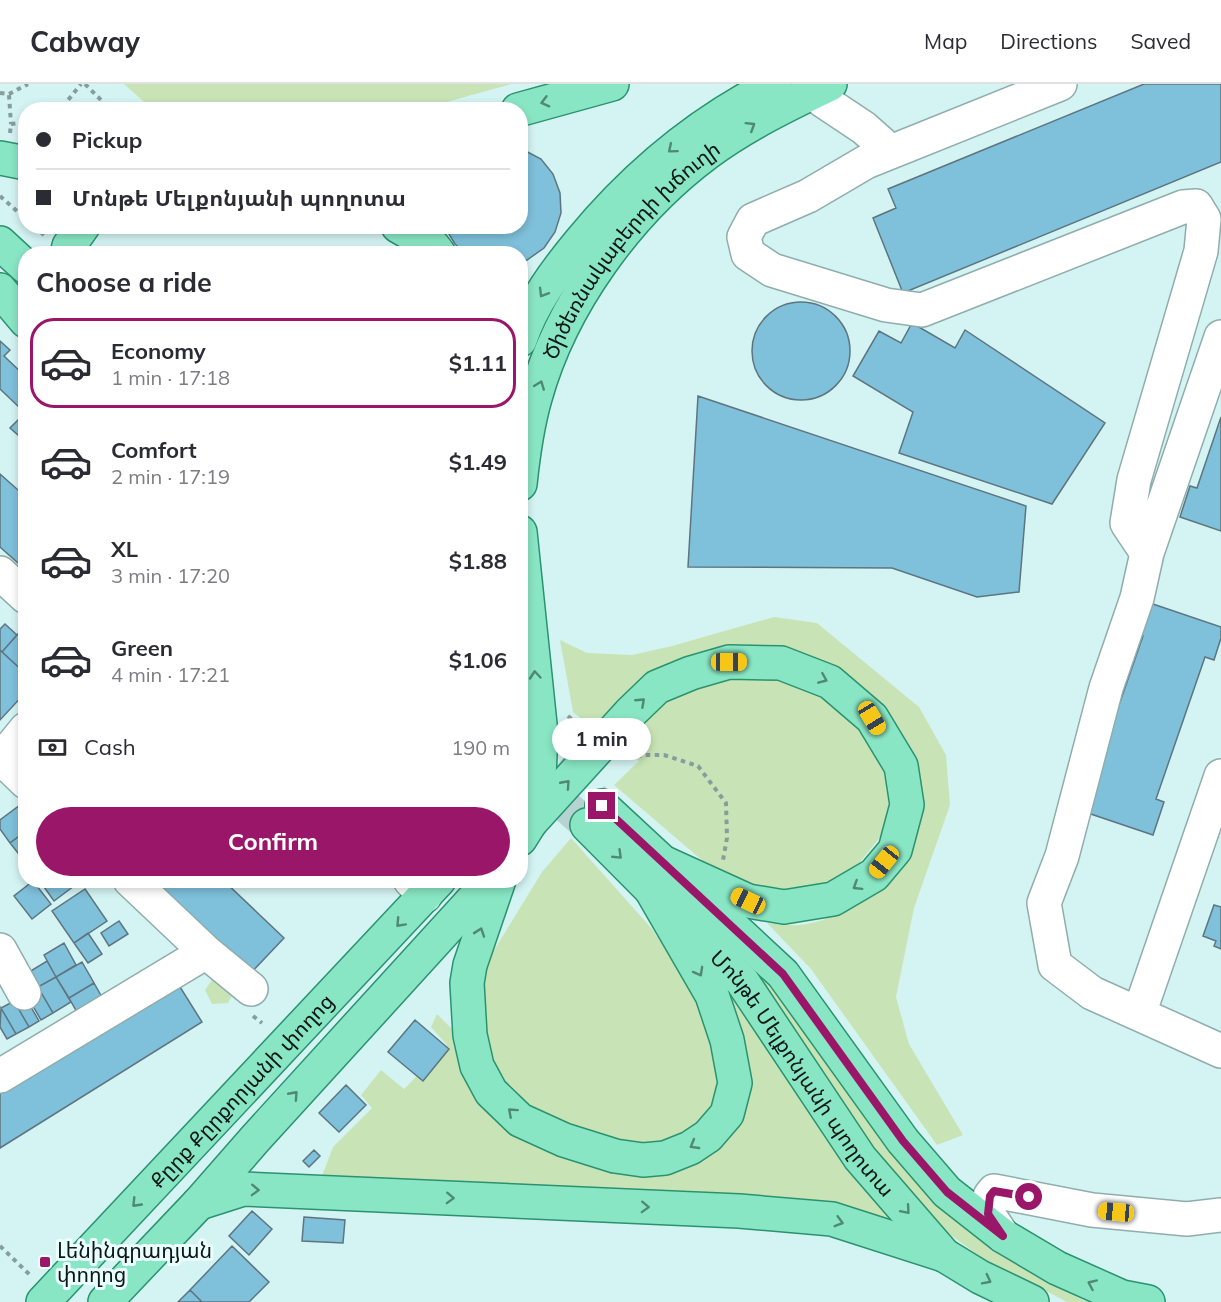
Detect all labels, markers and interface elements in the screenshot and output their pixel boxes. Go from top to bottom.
text: Cabway [30,24,140,59]
text: Map [924,28,967,54]
text: Directions [1000,28,1097,54]
text: Saved [1130,28,1191,54]
one-way arrow [540,95,550,108]
one-way arrow [745,121,755,133]
text: Pickup [72,126,142,154]
street label: Ծիծեռնակաբերդի խճուղի [537,135,725,363]
one-way arrow [668,142,679,153]
text: Մոնթե Մելքոնյանի պողոտա [72,184,406,212]
text: Choose a ride [36,265,212,299]
one-way arrow [539,287,550,298]
icon: car [39,336,93,390]
text: Economy [111,337,206,365]
text: $1.11 [449,349,507,377]
text: 1 min · 17:18 [111,365,230,390]
one-way arrow [533,380,545,391]
icon: car [39,435,93,489]
text: Comfort [111,436,197,464]
text: $1.49 [449,448,507,476]
text: 2 min · 17:19 [111,464,230,489]
icon: car [39,534,93,588]
text: XL [111,535,138,563]
text: $1.88 [449,547,507,575]
text: 3 min · 17:20 [111,563,230,588]
icon: car [39,633,93,687]
text: Green [111,634,173,662]
text: $1.06 [449,646,507,674]
car [711,653,747,671]
text: 4 min · 17:21 [111,662,230,687]
one-way arrow [529,671,542,680]
one-way arrow [816,672,827,684]
car [855,698,889,738]
one-way arrow [634,699,645,710]
callout: 1 min [552,719,652,761]
text: 1 min [575,726,628,751]
icon: cash [36,731,69,764]
text: Cash [84,733,136,761]
text: 190 m [451,735,510,760]
one-way arrow [559,781,570,791]
route end [588,792,615,819]
button: Confirm [36,807,510,876]
car [866,842,902,882]
one-way arrow [610,848,621,859]
one-way arrow [853,878,863,890]
car [728,885,768,917]
one-way arrow [396,916,407,927]
one-way arrow [473,927,486,938]
street label: Մոնթե Մելքոնյանի պողոտա [705,944,900,1202]
one-way arrow [692,966,704,977]
street label: Քըրք Քըրքորյանի փողոց [144,988,339,1193]
one-way arrow [287,1092,298,1103]
one-way arrow [508,1108,519,1119]
one-way arrow [690,1138,700,1149]
one-way arrow [251,1183,260,1196]
route start [1015,1183,1042,1210]
one-way arrow [445,1192,454,1205]
one-way arrow [132,1196,143,1206]
one-way arrow [640,1200,649,1213]
car [1097,1201,1135,1223]
one-way arrow [898,1203,909,1214]
one-way arrow [833,1215,844,1227]
place label: Լենինգրադյան փողոց [57,1237,212,1287]
marker: Լենինգրադյան փողոց [38,1255,52,1269]
one-way arrow [981,1273,991,1284]
one-way arrow [1088,1279,1099,1291]

